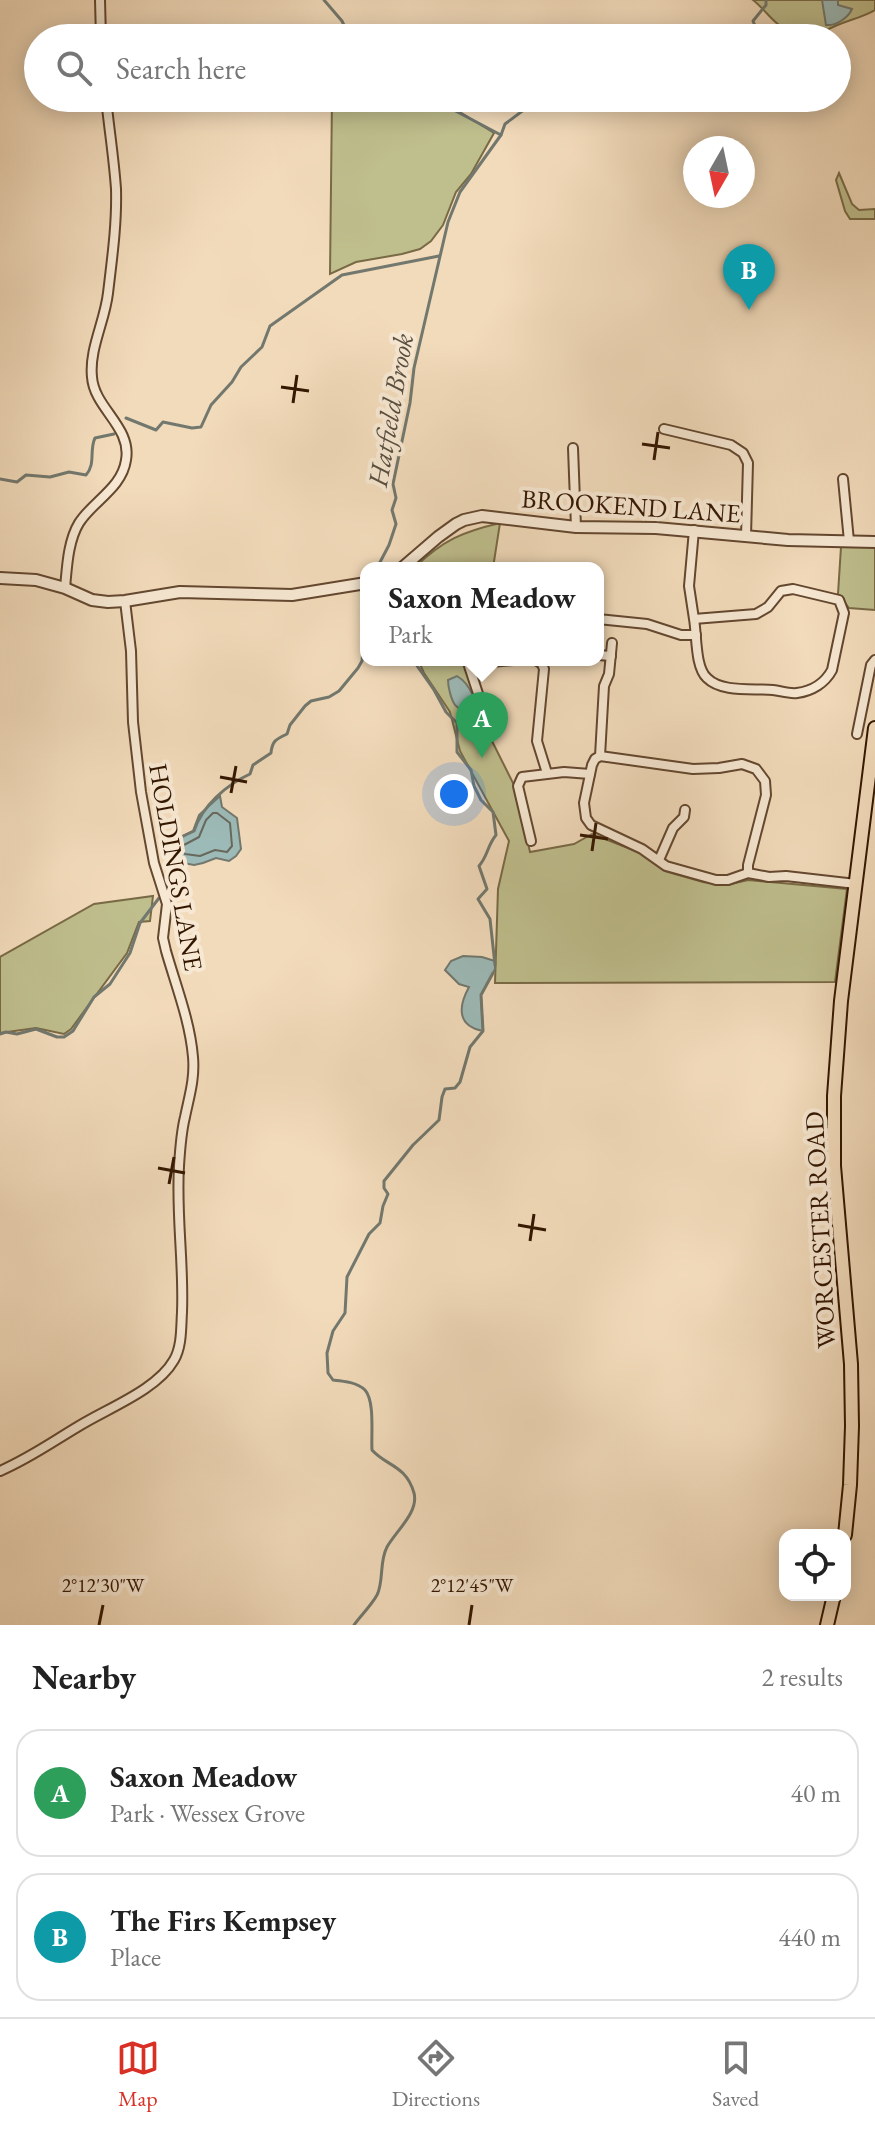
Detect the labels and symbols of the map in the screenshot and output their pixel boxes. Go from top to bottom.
north arrow [683,136,755,208]
pin: B [723,244,775,310]
water label: Hatfield Brook [359,330,421,490]
street label: BROOKEND LANE [520,481,742,531]
pin: A [456,692,508,758]
street label: HOLDINGS LANE [141,761,211,974]
your location [434,774,474,814]
street label: WORCESTER ROAD [797,1111,843,1349]
text: 2°12'30"W [62,1572,145,1598]
text: 2°12'45"W [431,1572,514,1598]

